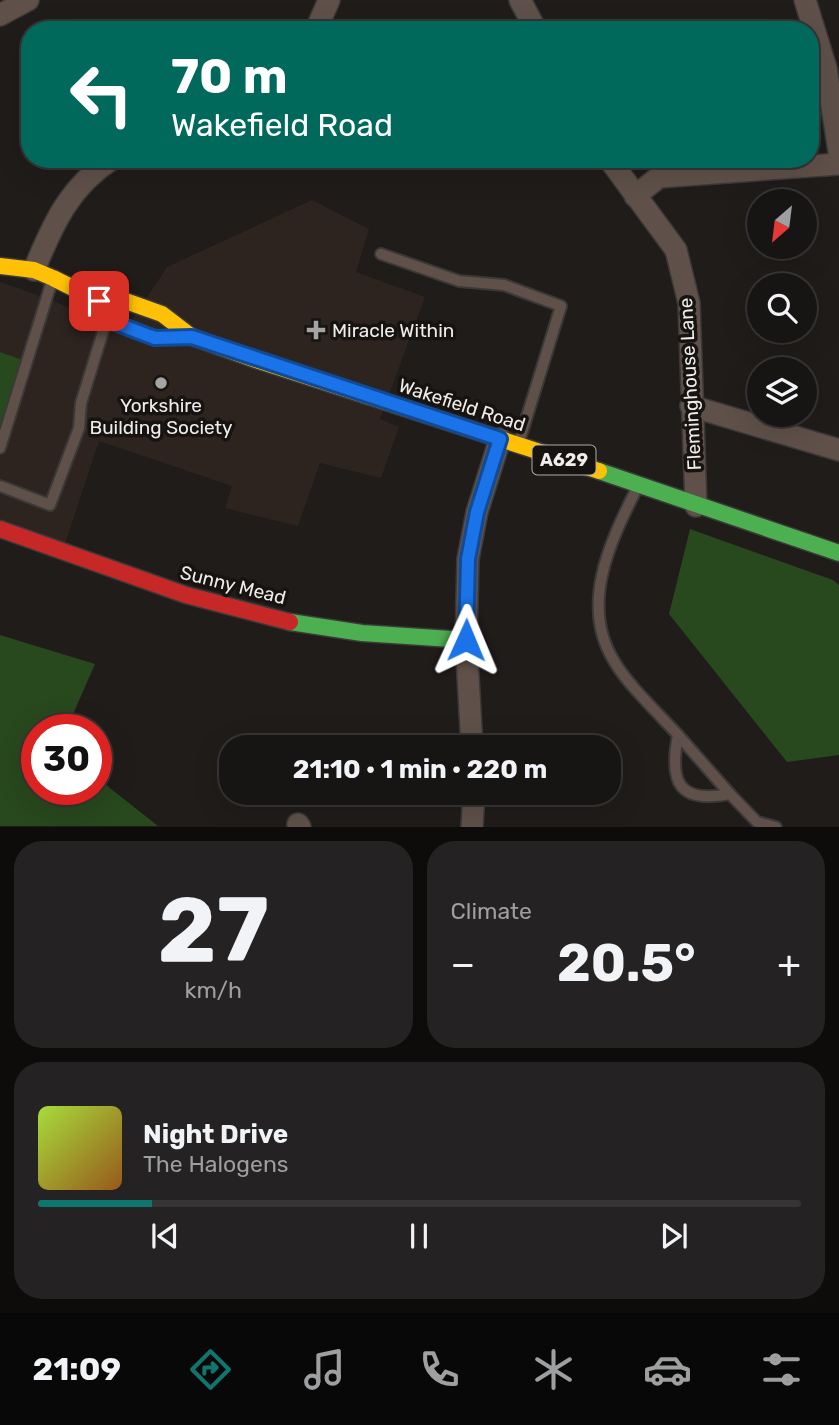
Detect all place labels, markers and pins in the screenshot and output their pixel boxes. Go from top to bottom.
pin [69,271,129,331]
place label: Miracle Within [332,319,454,342]
marker: Miracle Within [306,320,326,340]
marker: Yorkshire Building Society [153,375,169,391]
place label: Yorkshire Building Society [89,394,233,439]

